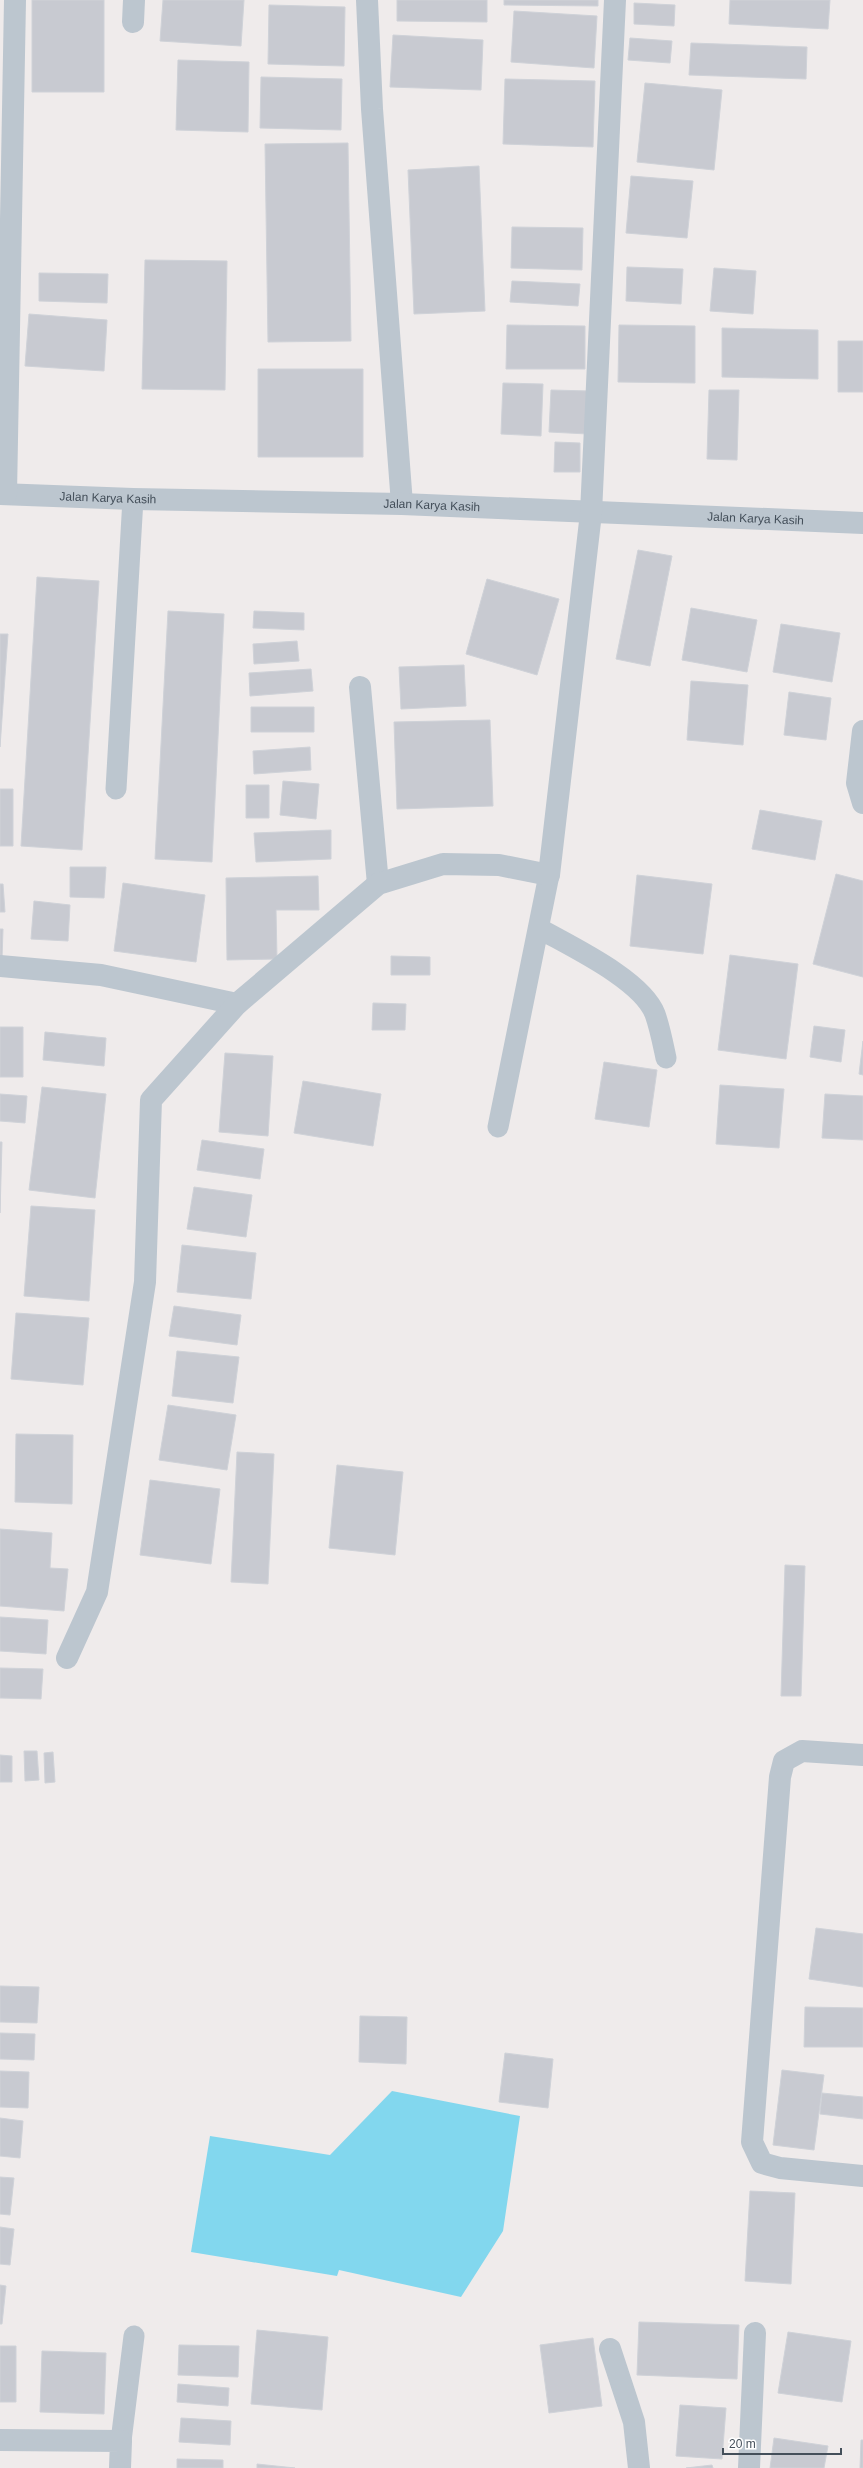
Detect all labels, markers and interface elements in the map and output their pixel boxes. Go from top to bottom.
street label: Jalan Karya Kasih [59,489,156,506]
street label: Jalan Karya Kasih [383,497,481,514]
street label: Jalan Karya Kasih [707,510,804,528]
scale bar [723,2430,841,2456]
text: 20 m [729,2437,756,2451]

